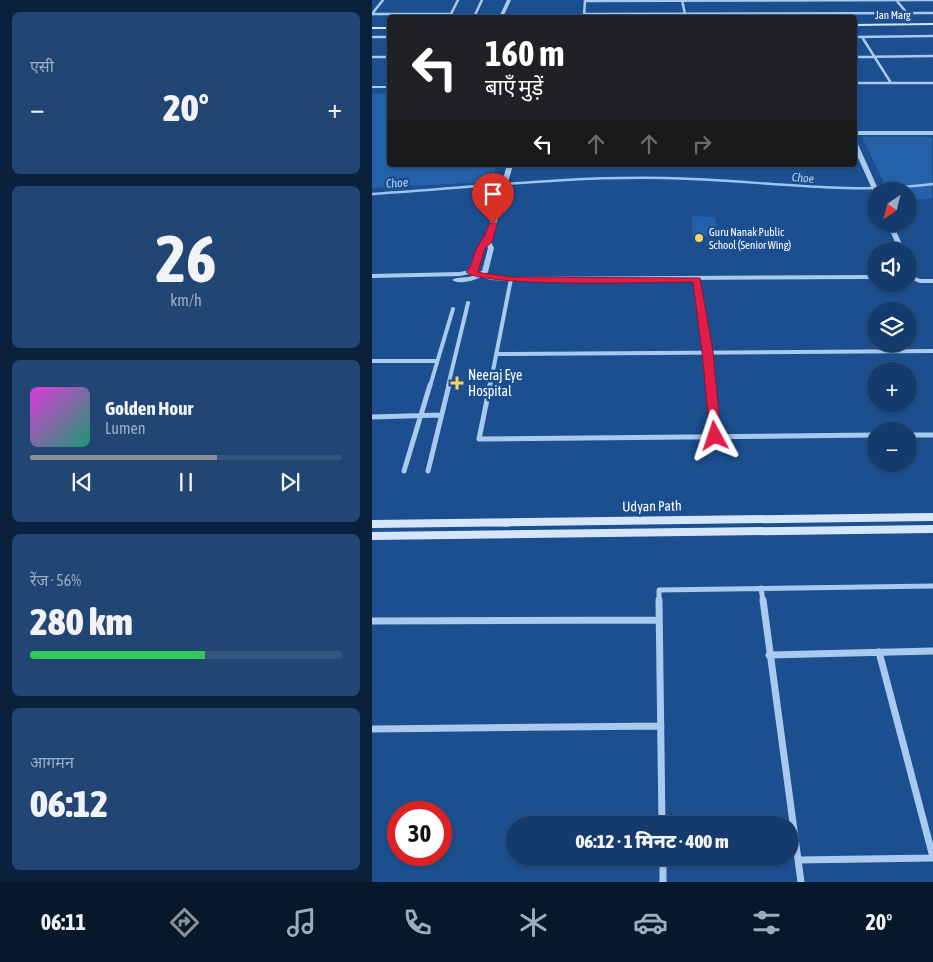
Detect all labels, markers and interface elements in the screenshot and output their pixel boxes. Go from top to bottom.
street label: Jan Marg [875,9,911,21]
text: 160 m [485,33,564,73]
icon: left [402,35,467,100]
text: एसी [30,57,54,75]
text: बाएँ मुड़ें [485,74,543,100]
text: 20° [163,86,209,129]
text: − [30,92,45,124]
text: + [327,92,342,124]
icon: left [529,130,557,158]
icon: ahead [582,130,610,158]
icon: ahead [635,130,663,158]
icon: right [688,130,716,158]
water label: Choe [791,170,815,186]
pin [472,173,514,224]
water label: Choe [385,175,409,191]
icon: arrive [479,180,507,208]
north arrow [867,182,917,232]
map controls [867,182,917,472]
text: 26 [155,221,217,296]
place label: Guru Nanak Public School (Senior Wing) [709,226,791,251]
marker: Guru Nanak Public School (Senior Wing) [693,232,705,244]
button: sound [867,242,917,292]
text: km/h [170,291,202,309]
button: layers [867,302,917,352]
button: + [867,362,917,412]
place label: Neeraj Eye Hospital [468,367,522,399]
marker: Neeraj Eye Hospital [450,376,464,390]
text: Golden Hour [105,397,193,419]
position arrow [688,409,740,461]
text: Lumen [105,419,145,437]
button: − [867,422,917,472]
icon: previous [68,468,96,496]
icon: pause [172,468,200,496]
icon: next [276,468,304,496]
street label: Udyan Path [622,497,682,515]
text: रेंज · 56% [30,571,81,589]
text: 280 km [30,600,133,643]
text: आगमन [30,753,74,771]
text: 06:12 [30,782,108,825]
speed limit sign: 30 [387,801,452,866]
text: 06:12 · 1 मिनट · 400 m [575,830,729,852]
icon: directions [167,905,202,940]
icon: music [284,905,319,940]
icon: phone [400,905,435,940]
icon: climate [516,905,551,940]
icon: car [633,905,668,940]
icon: filters [749,905,784,940]
text: 06:11 [41,909,86,935]
text: 20° [865,909,892,935]

